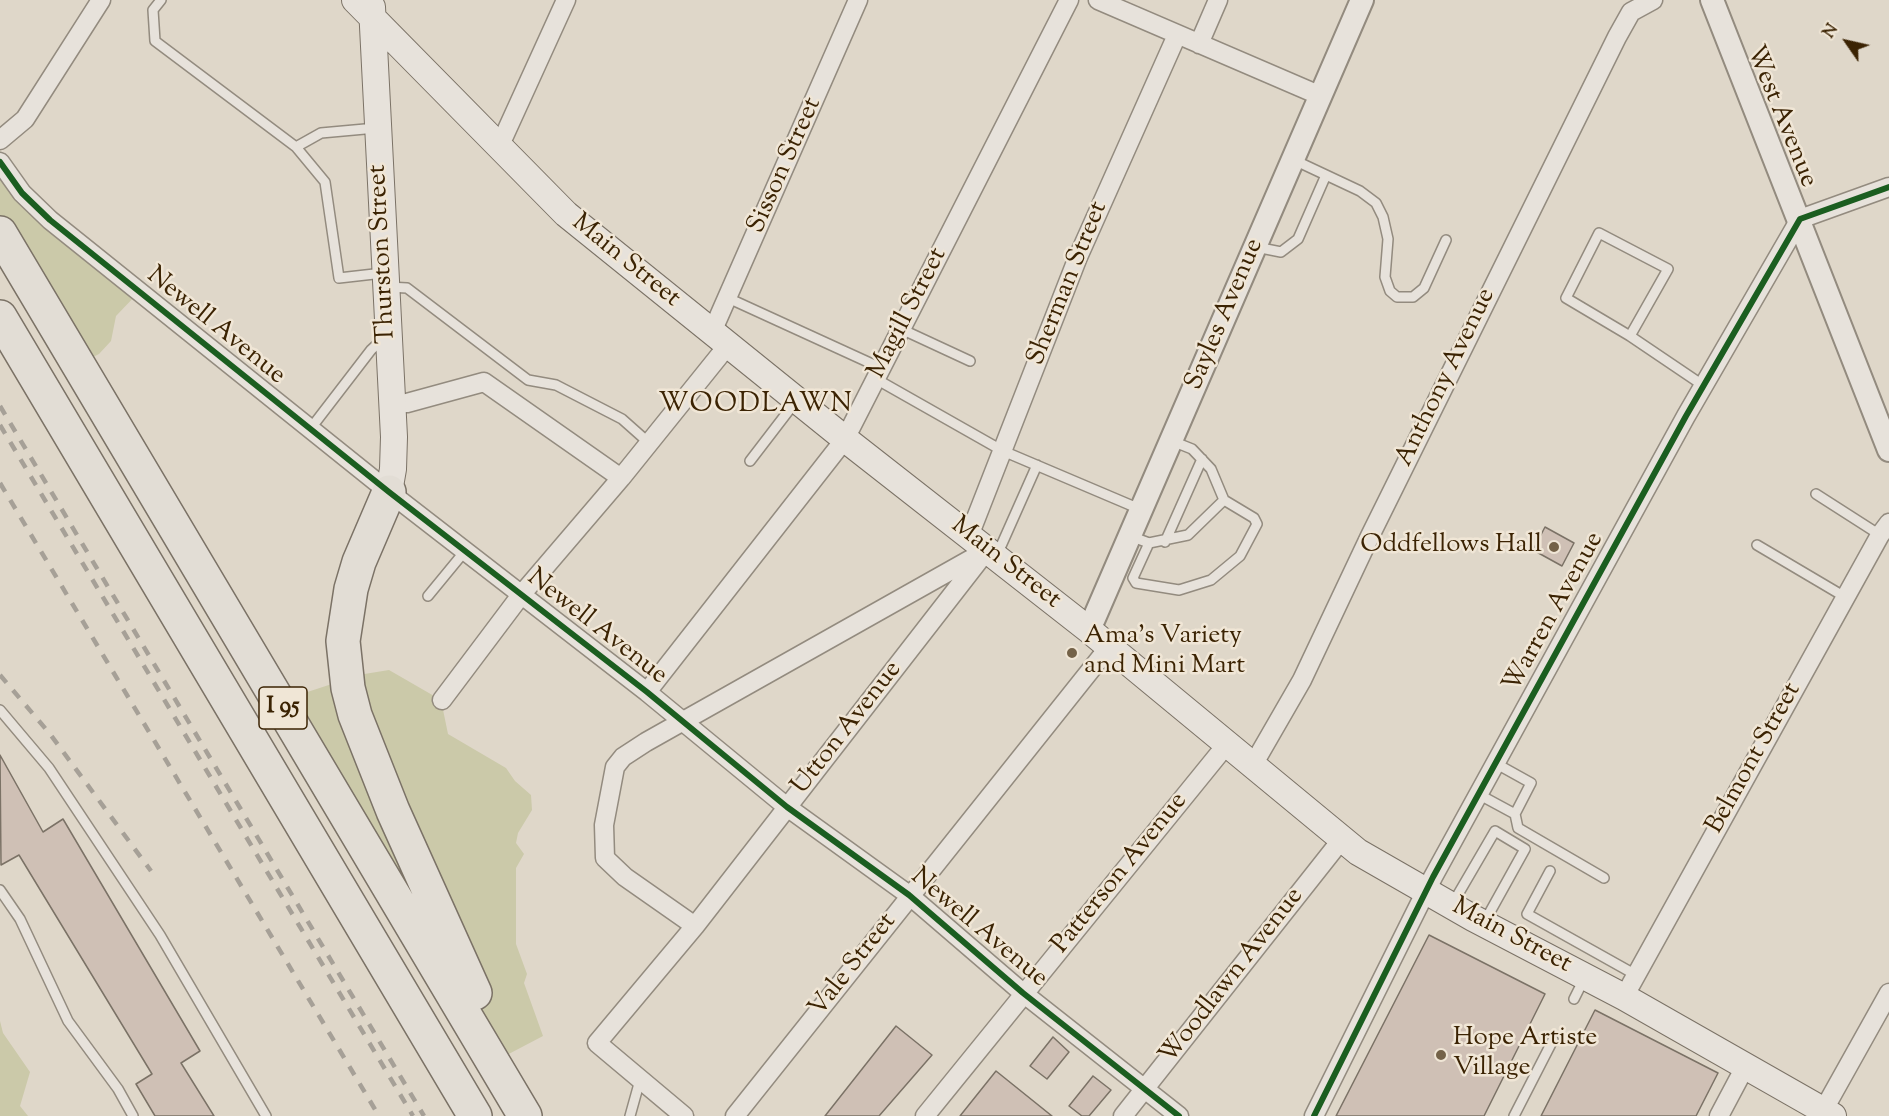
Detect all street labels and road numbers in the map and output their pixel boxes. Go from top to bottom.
street label: West Avenue [1737,42,1823,192]
street label: Sisson Street [742,93,830,239]
street label: Thurston Street [364,164,404,344]
street label: Sherman Street [1022,198,1116,370]
street label: Main Street [564,209,686,315]
street label: Sayles Avenue [1180,234,1272,396]
street label: Magill Street [863,243,955,385]
street label: Newell Avenue [139,261,291,393]
street label: Anthony Avenue [1390,284,1504,472]
street label: Main Street [944,511,1066,617]
street label: Warren Avenue [1498,527,1612,699]
street label: Newell Avenue [520,563,672,693]
street label: Utton Avenue [786,656,910,802]
street label: Belmont Street [1701,678,1809,840]
road number: I 95 [259,687,307,729]
street label: Patterson Avenue [1047,787,1195,961]
street label: Newell Avenue [903,863,1053,995]
street label: Woodlawn Avenue [1154,882,1312,1072]
street label: Main Street [1446,892,1576,982]
street label: Vale Street [804,908,904,1024]

